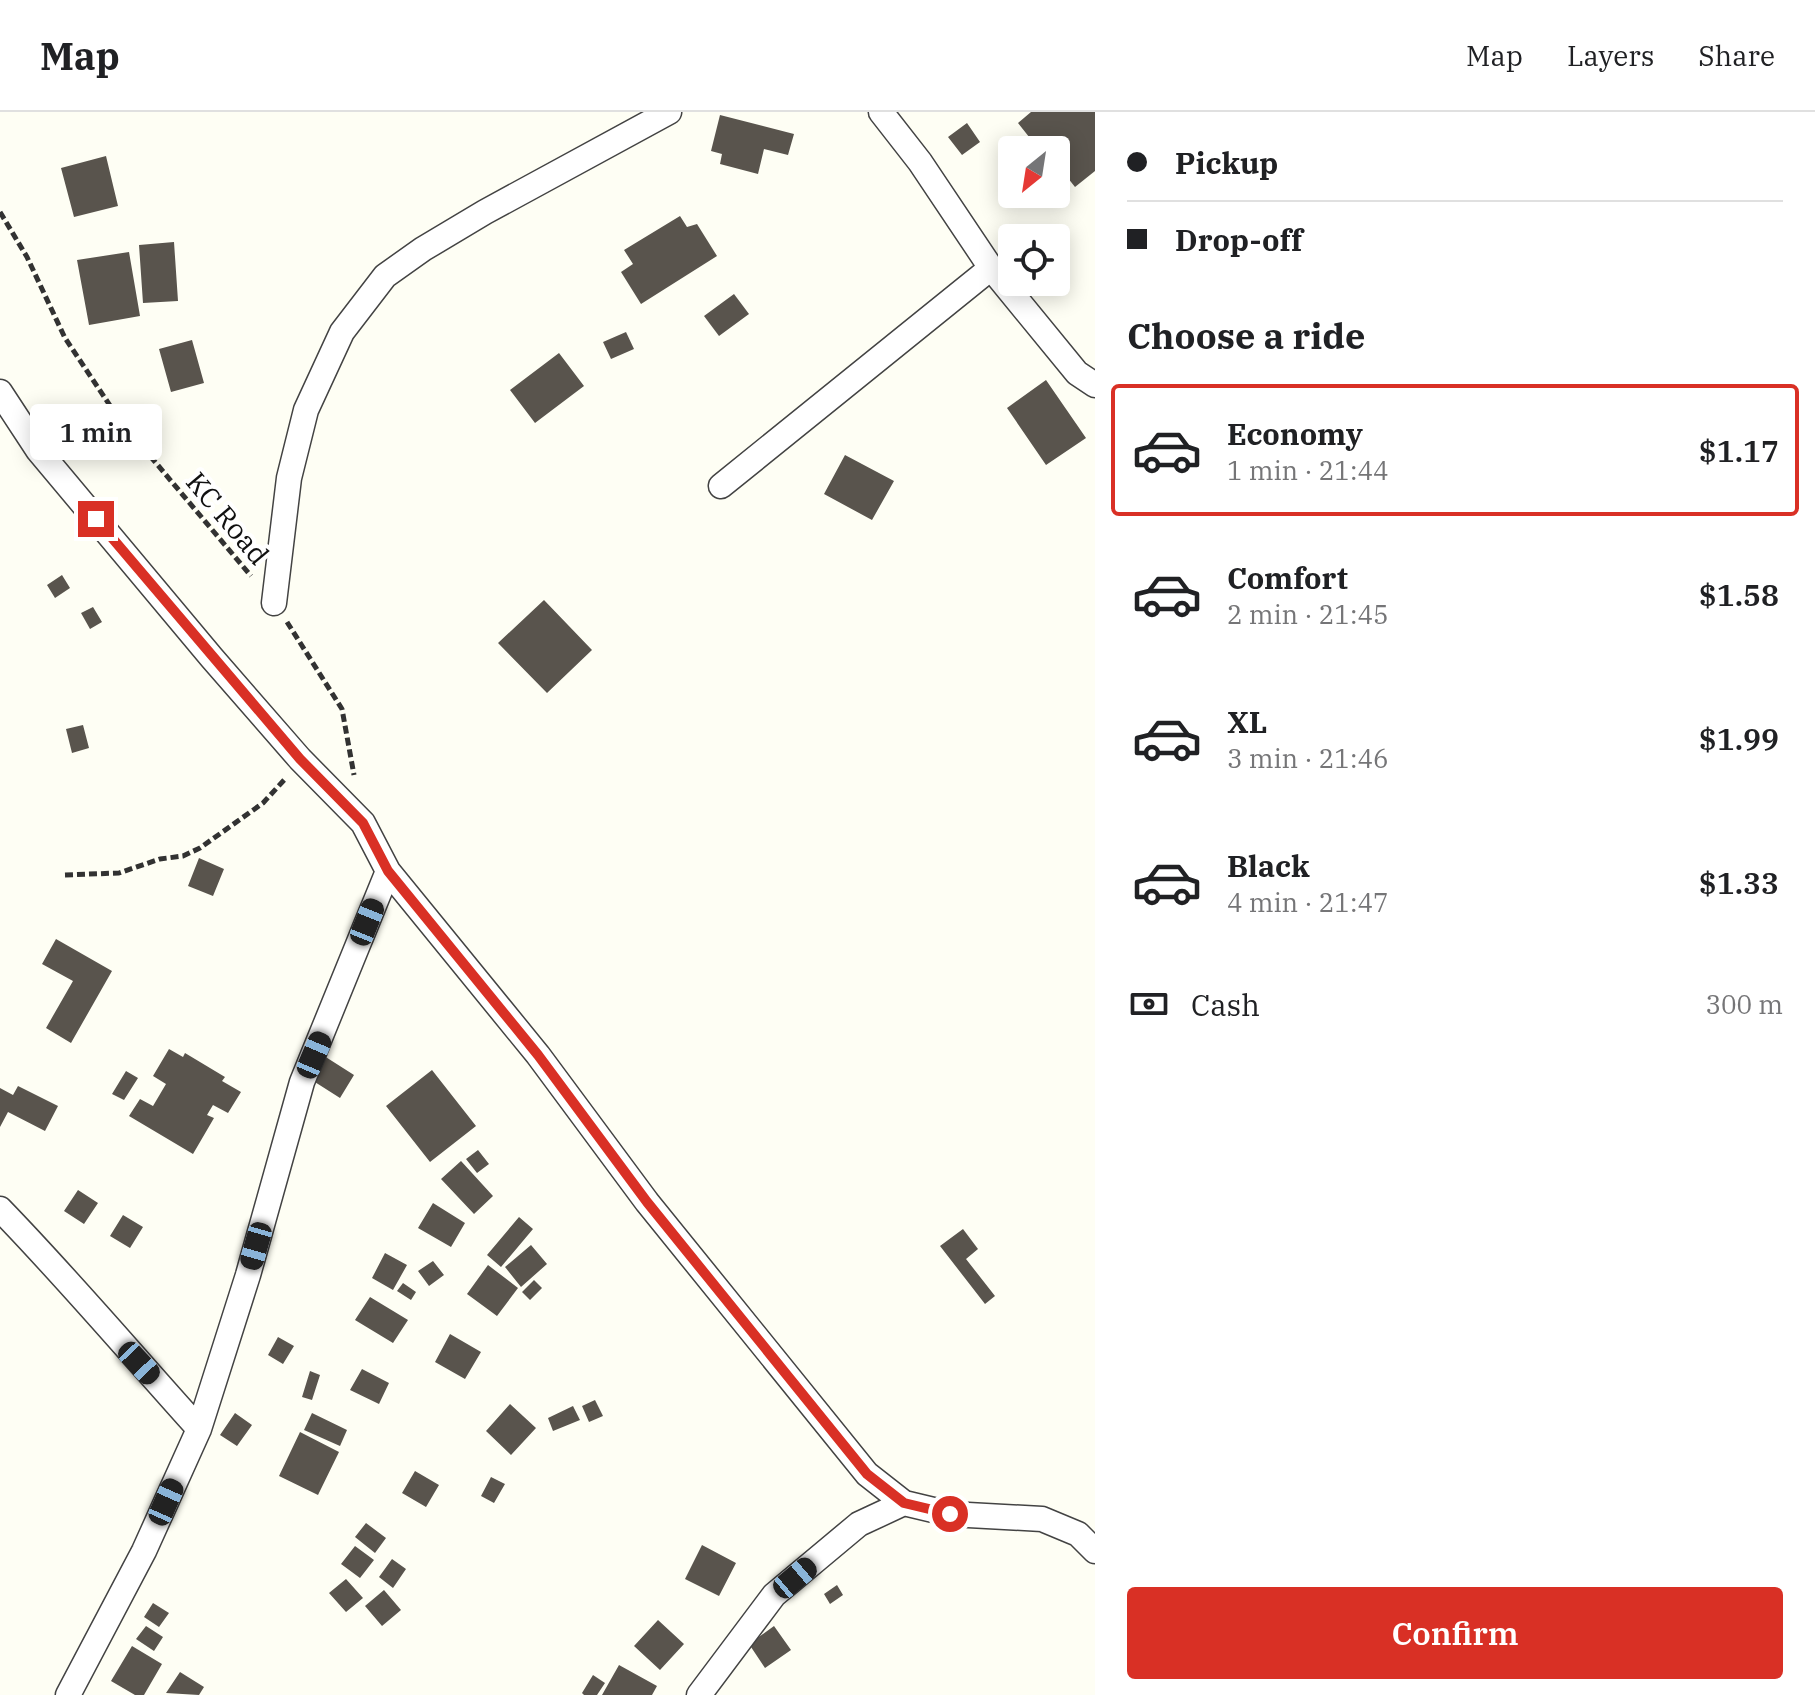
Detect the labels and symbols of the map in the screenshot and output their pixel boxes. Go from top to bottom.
north arrow [998,136,1070,208]
callout: 1 min [30,403,162,459]
street label: KC Road [178,464,278,572]
route end [78,501,114,537]
car [347,895,387,949]
car [294,1028,334,1082]
car [238,1220,274,1272]
car [114,1337,164,1389]
car [145,1475,187,1529]
route start [932,1496,968,1532]
car [769,1553,821,1603]

